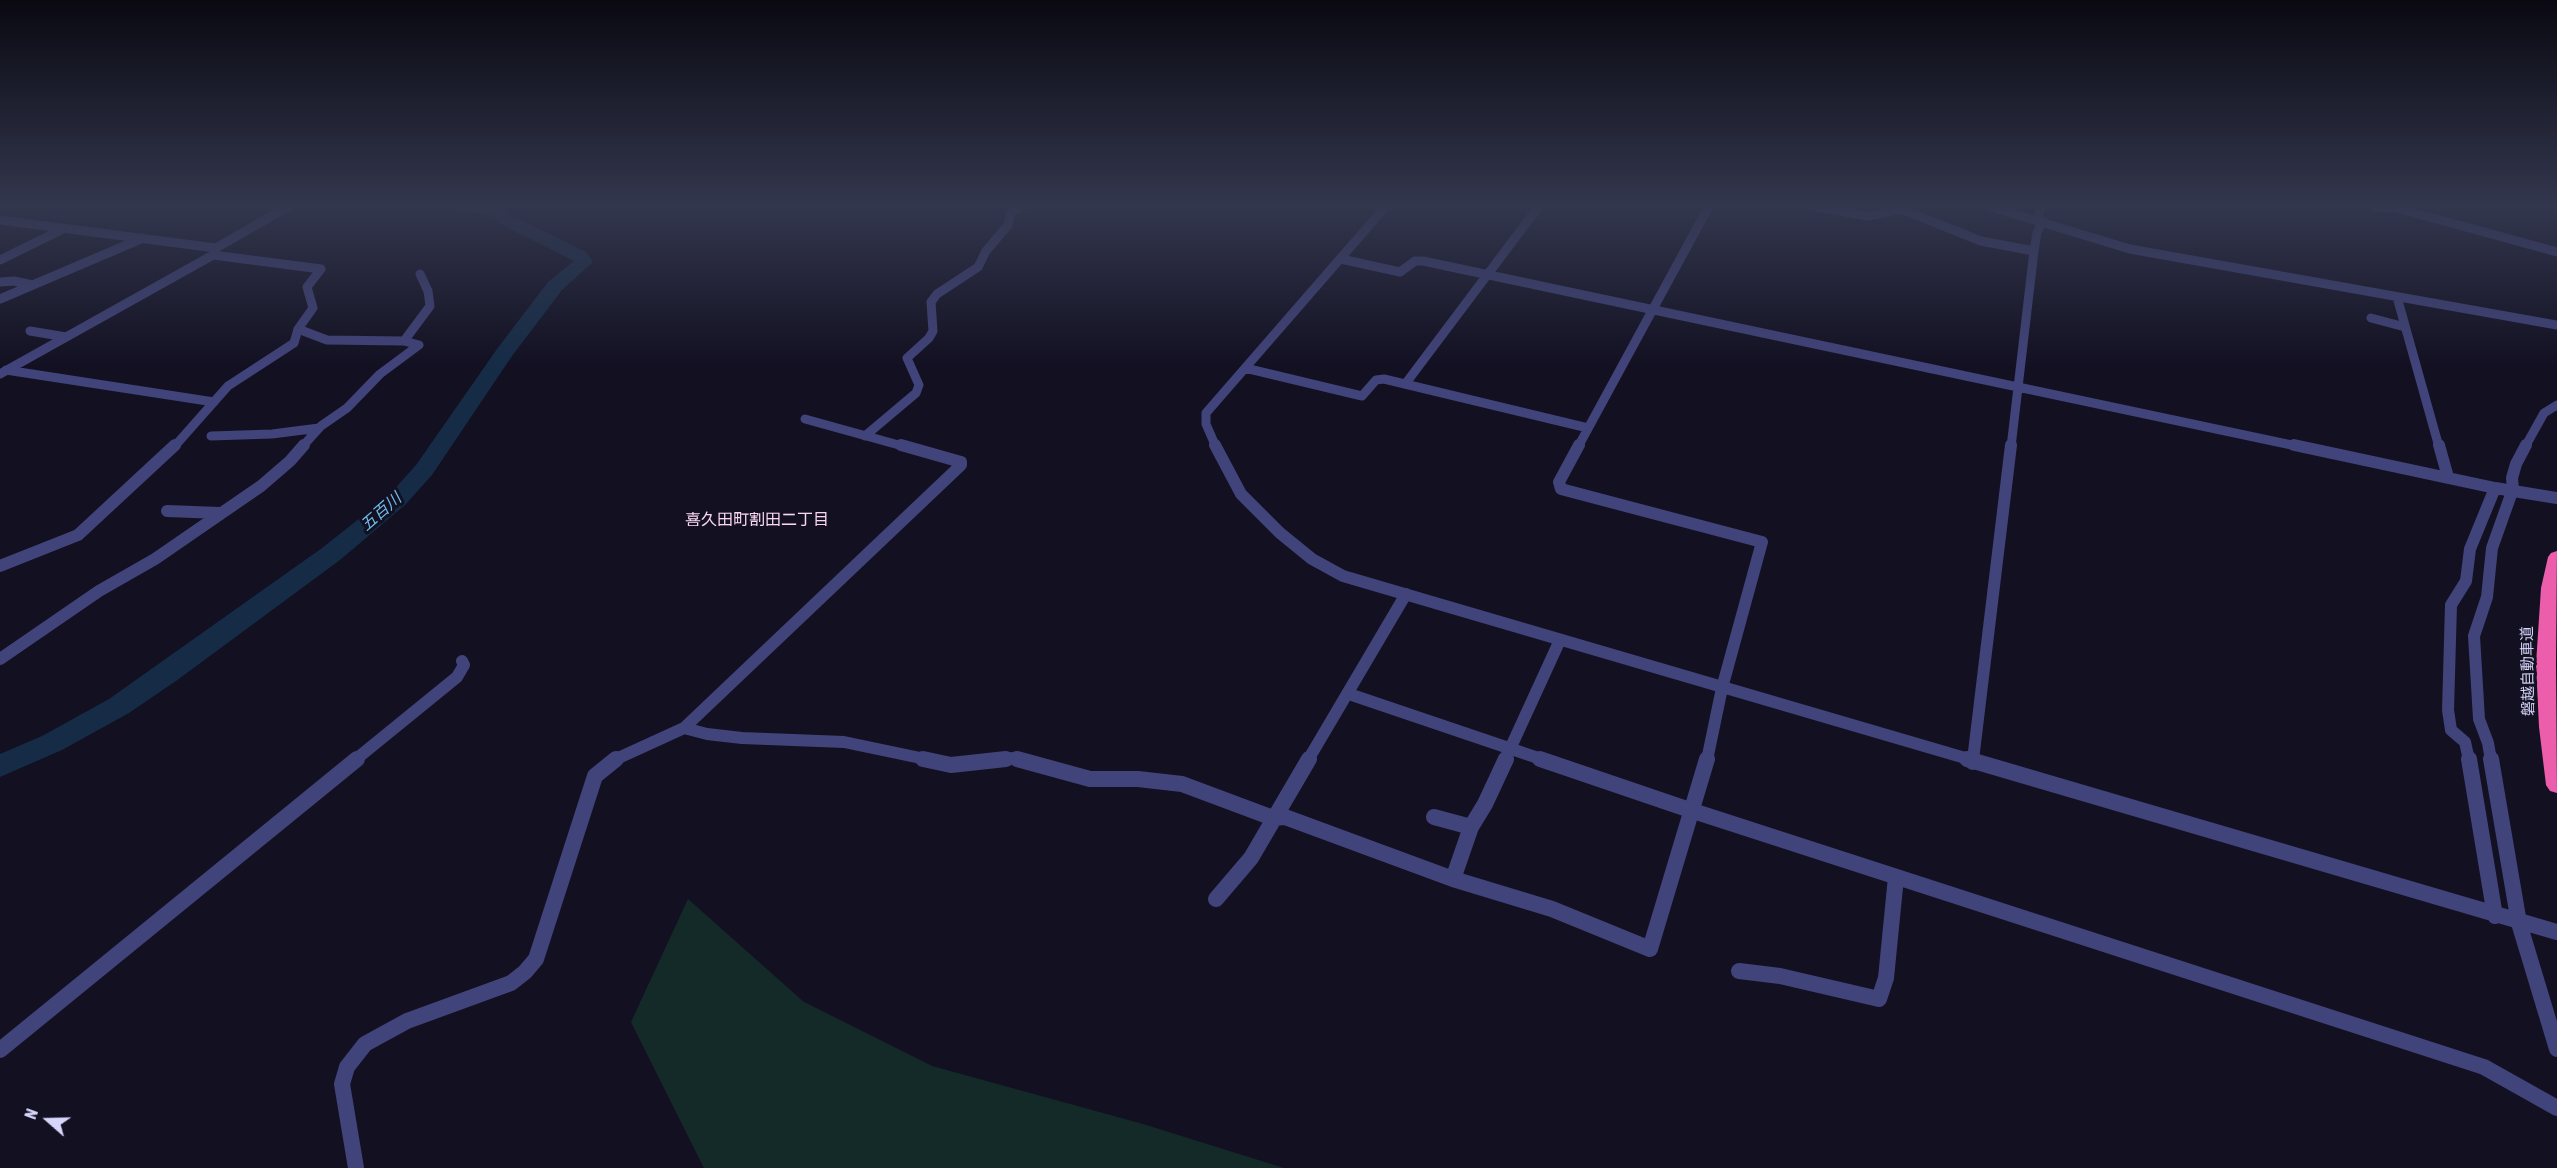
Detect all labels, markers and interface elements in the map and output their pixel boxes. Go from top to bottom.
water label: 五百川 [357,489,405,535]
district label: 喜久田町割田二丁目 [685,510,829,530]
street label: 磐越自動車道 [2518,626,2538,716]
north arrow [18,1090,78,1150]
text: N [21,1106,41,1121]

